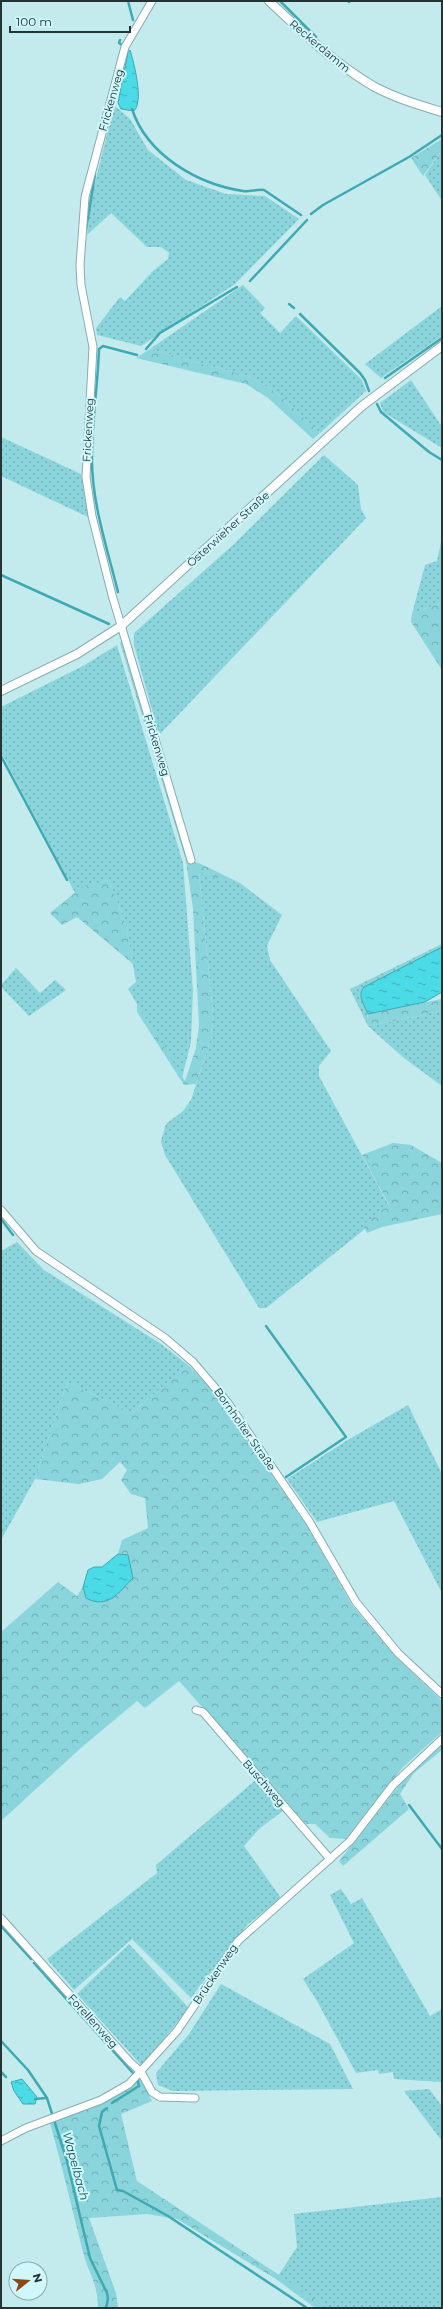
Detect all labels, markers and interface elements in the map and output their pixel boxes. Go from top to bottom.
scale bar [10,8,130,34]
text: 100 m [16,14,52,29]
street label: Reckerdamm [287,16,353,76]
street label: Frickenweg [95,67,127,133]
street label: Frickenweg [79,398,97,462]
street label: Österwieher Straße [184,488,272,570]
street label: Frickenweg [141,712,173,778]
street label: Bornholter Straße [211,1385,279,1473]
street label: Buschweg [240,1756,288,1810]
street label: Brückenweg [190,1941,240,2007]
street label: Forellenweg [65,1991,121,2051]
water label: Wapelbach [60,2130,92,2202]
north arrow [8,2261,48,2301]
text: N [30,2272,46,2284]

